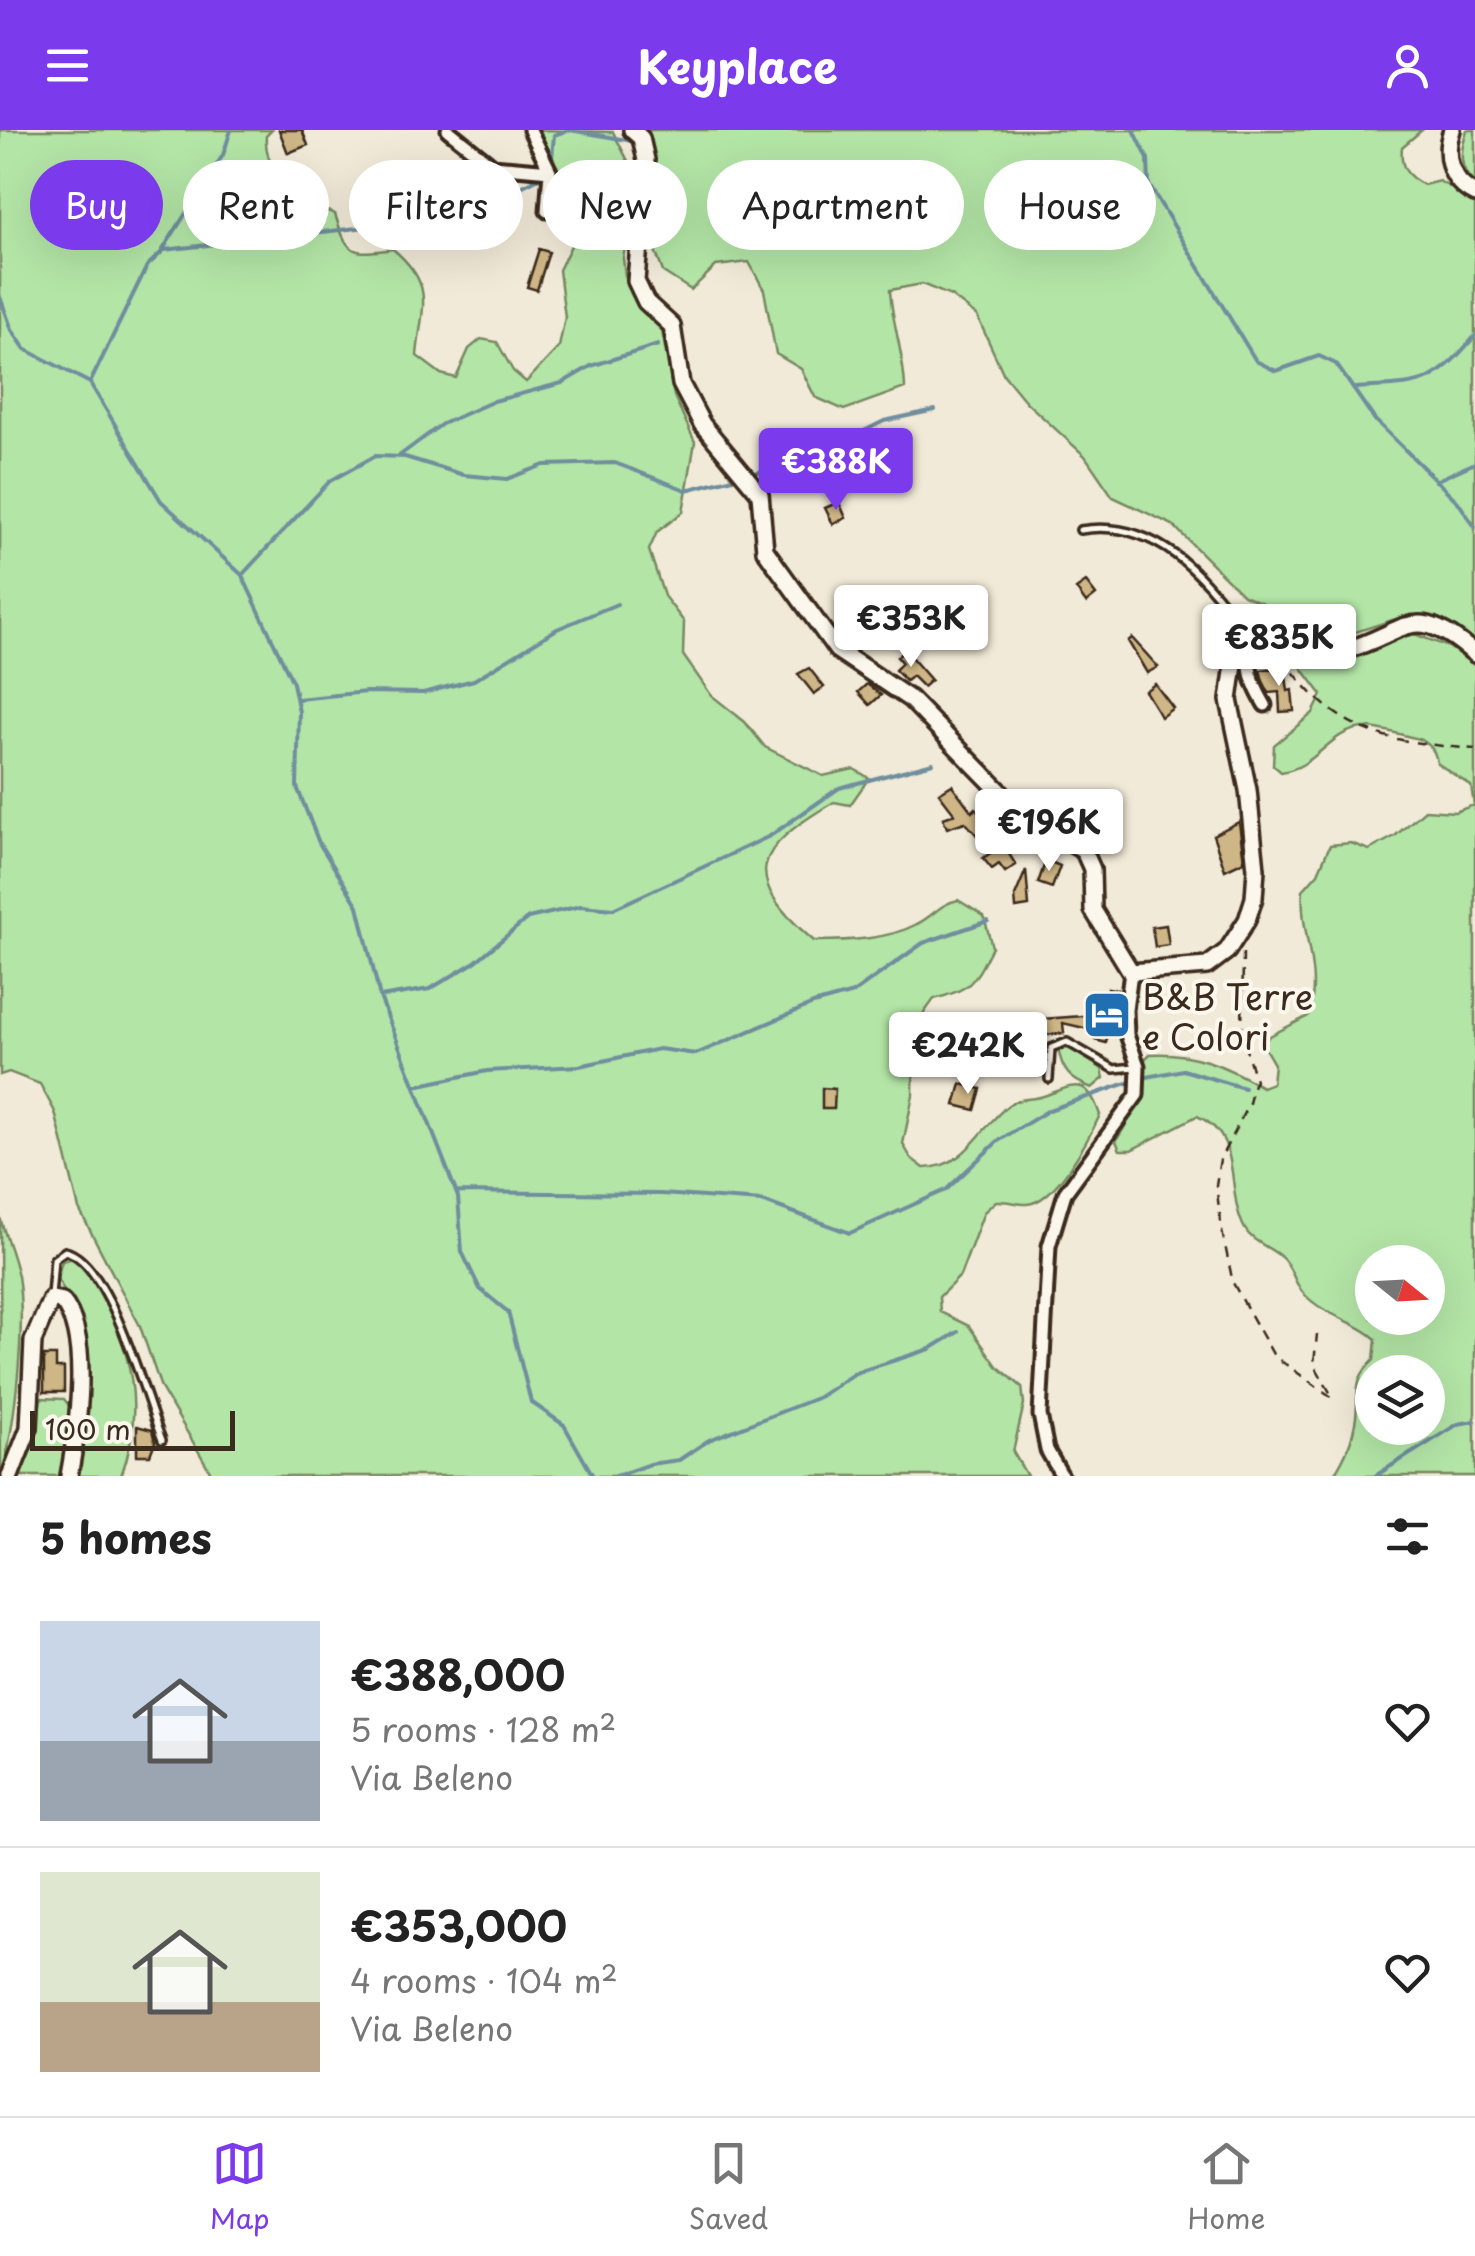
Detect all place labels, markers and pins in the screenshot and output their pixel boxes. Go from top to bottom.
pin: €388K [766,428,906,513]
pin: €353K [841,585,981,670]
pin: €835K [1209,604,1349,689]
pin: €196K [979,789,1119,874]
place label: B&B Terre e Colori [1142,969,1313,1062]
hotel icon: B&B Terre e Colori [1081,989,1133,1041]
pin: €242K [898,1012,1038,1097]

